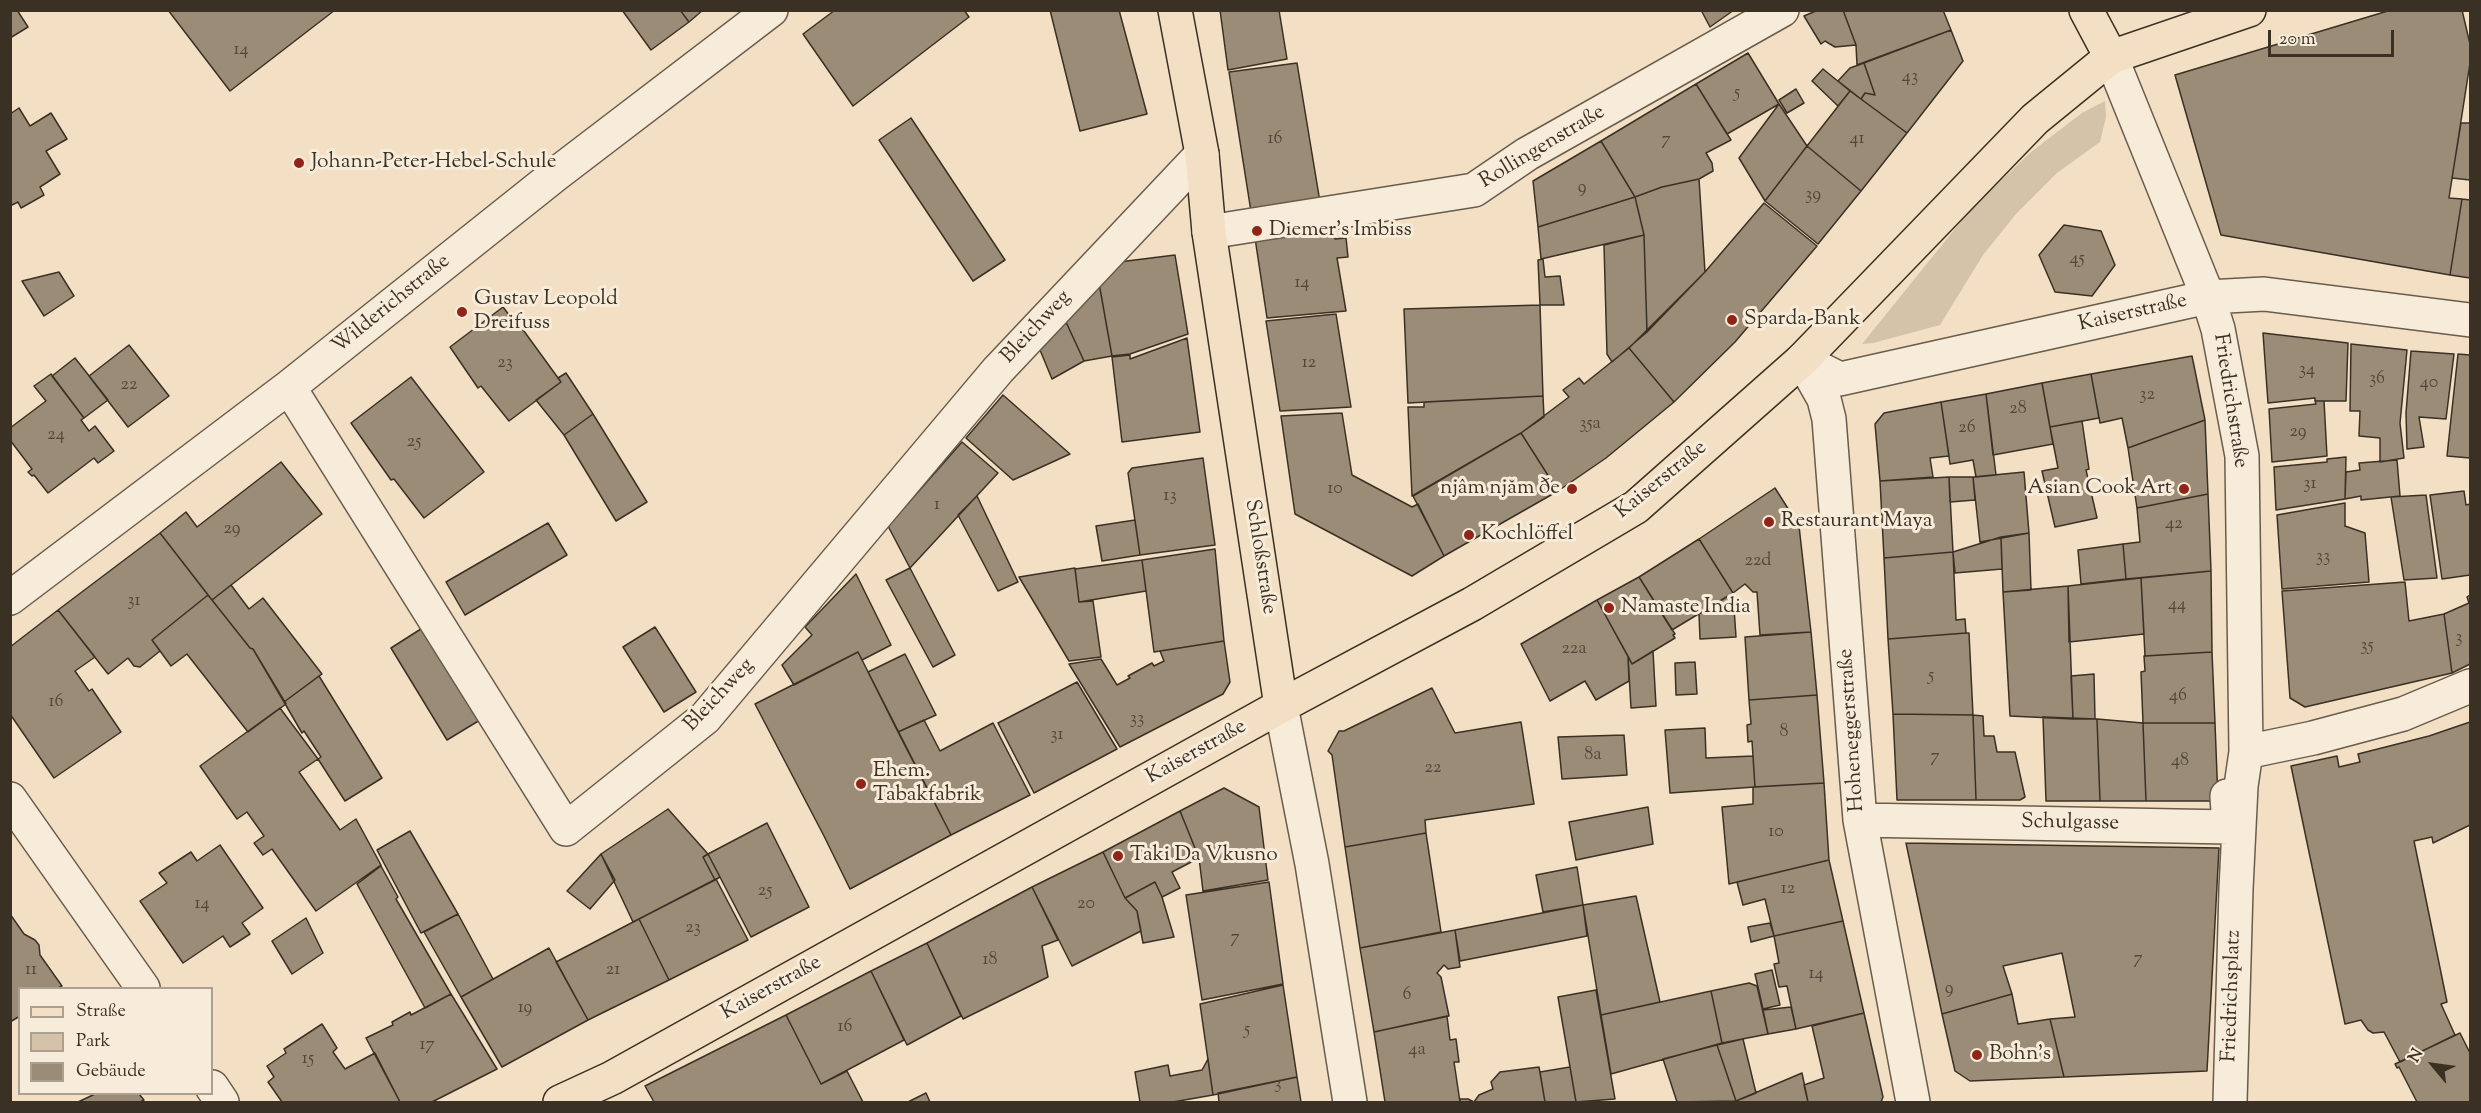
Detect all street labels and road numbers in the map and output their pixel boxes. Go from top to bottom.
street label: Rollingenstraße [1476,101,1610,195]
street label: Wilderichstraße [328,250,456,360]
street label: Bleichweg [997,286,1077,370]
street label: Kaiserstraße [2076,289,2190,339]
street label: Friedrichstraße [2206,332,2252,470]
street label: Kaiserstraße [1611,436,1713,526]
street label: Schloßstraße [1237,498,1281,616]
street label: Hoheneggerstraße [1835,647,1871,813]
street label: Bleichweg [680,654,760,738]
street label: Kaiserstraße [1143,715,1251,791]
street label: Schulgasse [2021,811,2119,837]
street label: Friedrichsplatz [2218,930,2248,1062]
street label: Kaiserstraße [718,951,826,1027]

